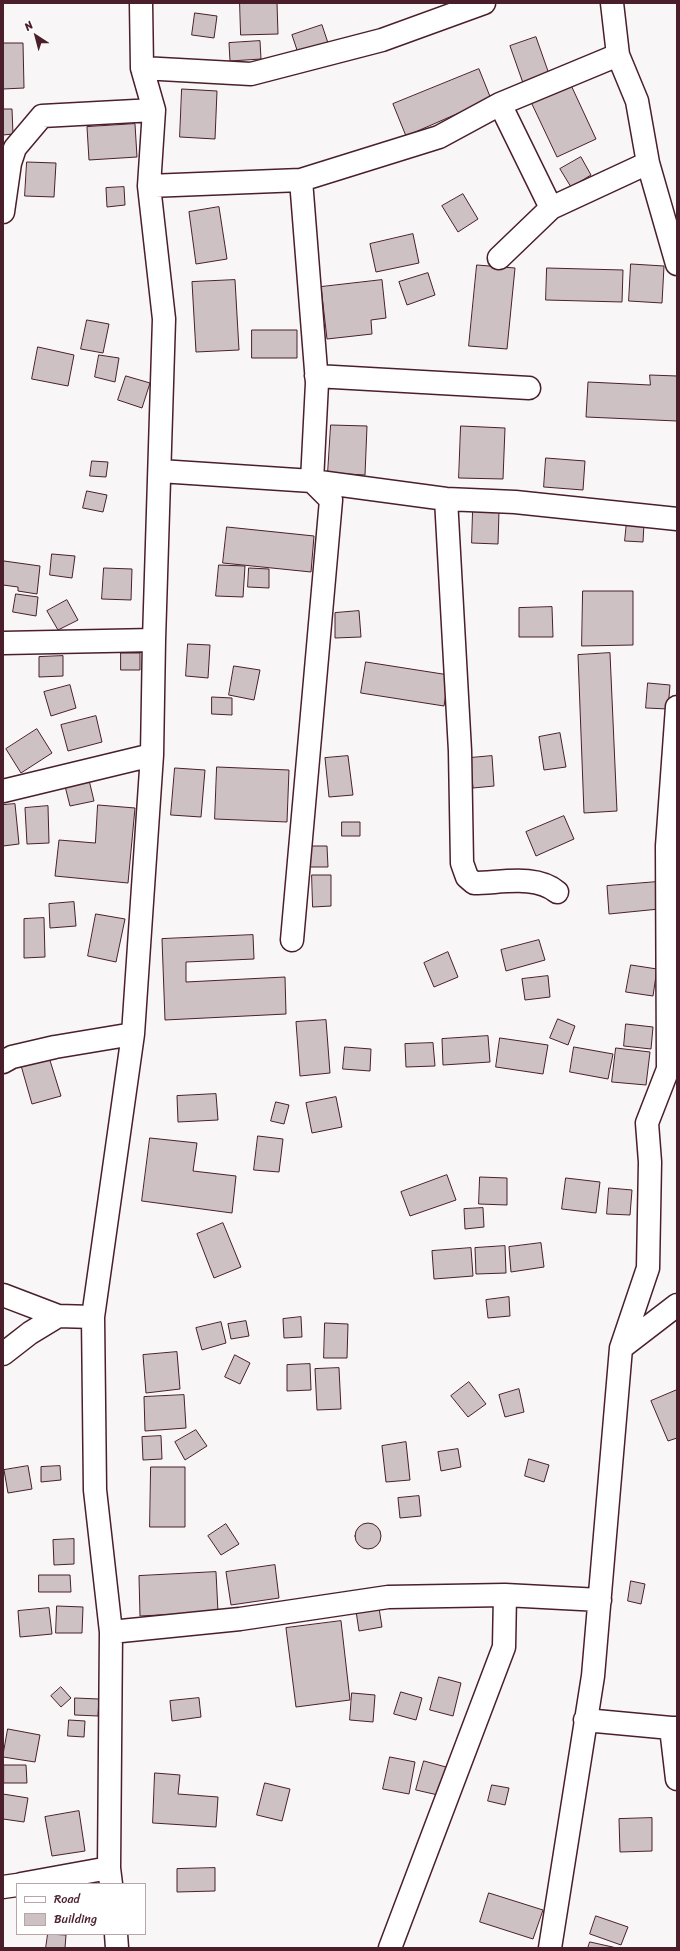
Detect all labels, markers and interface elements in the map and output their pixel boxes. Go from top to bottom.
north arrow [16,16,56,56]
text: N [20,16,37,36]
legend [16,1883,146,1935]
text: Road [54,1888,80,1910]
text: Building [54,1908,97,1930]

